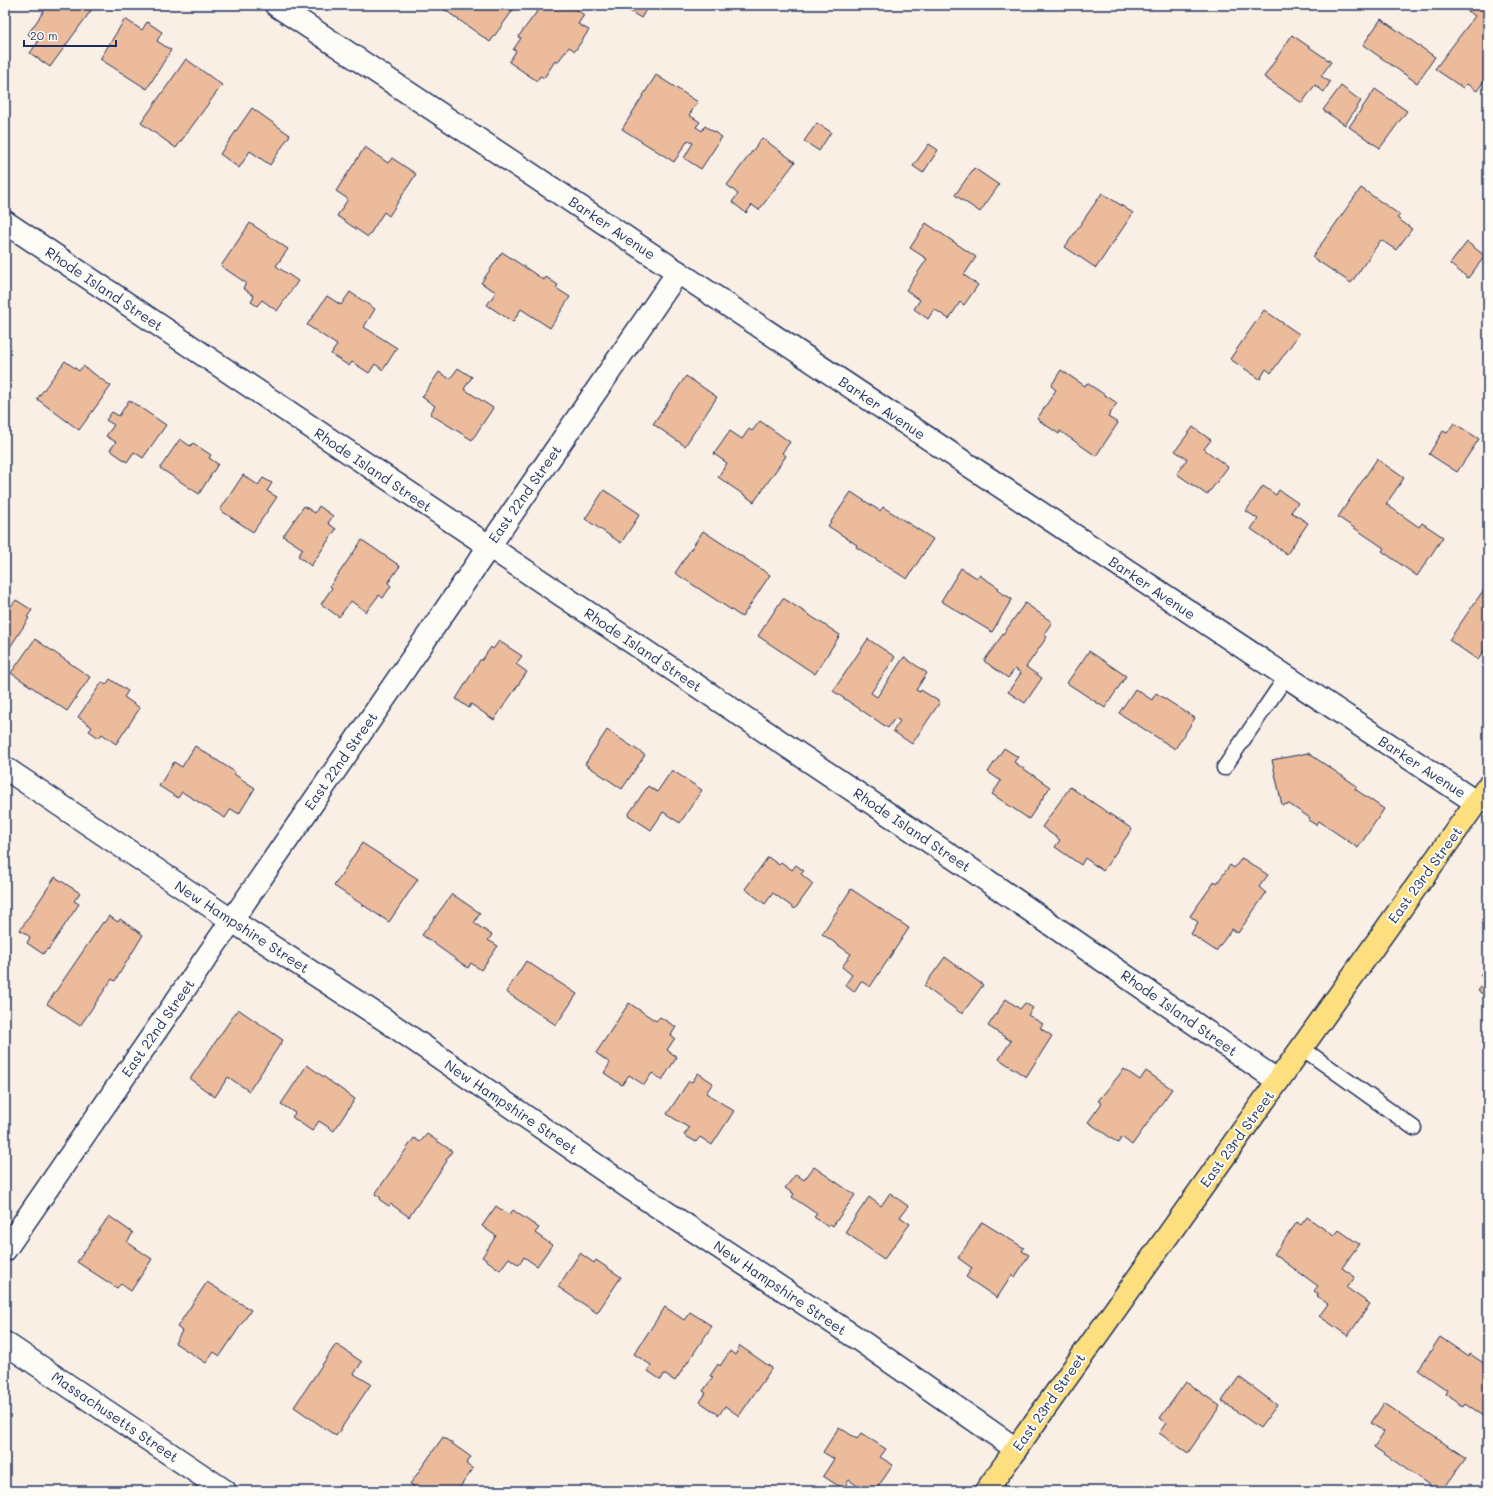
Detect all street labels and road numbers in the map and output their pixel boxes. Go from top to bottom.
street label: Barker Avenue [565,192,659,264]
street label: Rhode Island Street [42,242,167,335]
street label: Barker Avenue [835,372,929,444]
street label: Rhode Island Street [311,423,436,516]
street label: East 22nd Street [484,441,565,546]
street label: Barker Avenue [1105,552,1199,624]
street label: Rhode Island Street [581,603,706,696]
street label: East 22nd Street [300,708,381,813]
street label: Barker Avenue [1375,731,1470,802]
street label: Rhode Island Street [850,783,975,876]
street label: East 23rd Street [1383,823,1466,927]
street label: New Hampshire Street [171,876,313,977]
street label: Rhode Island Street [1117,965,1241,1060]
street label: East 22nd Street [117,975,198,1080]
street label: New Hampshire Street [441,1055,581,1158]
street label: East 23rd Street [1195,1087,1278,1191]
street label: New Hampshire Street [710,1236,850,1339]
street label: East 23rd Street [1008,1349,1089,1454]
street label: Massachusetts Street [48,1367,183,1466]

